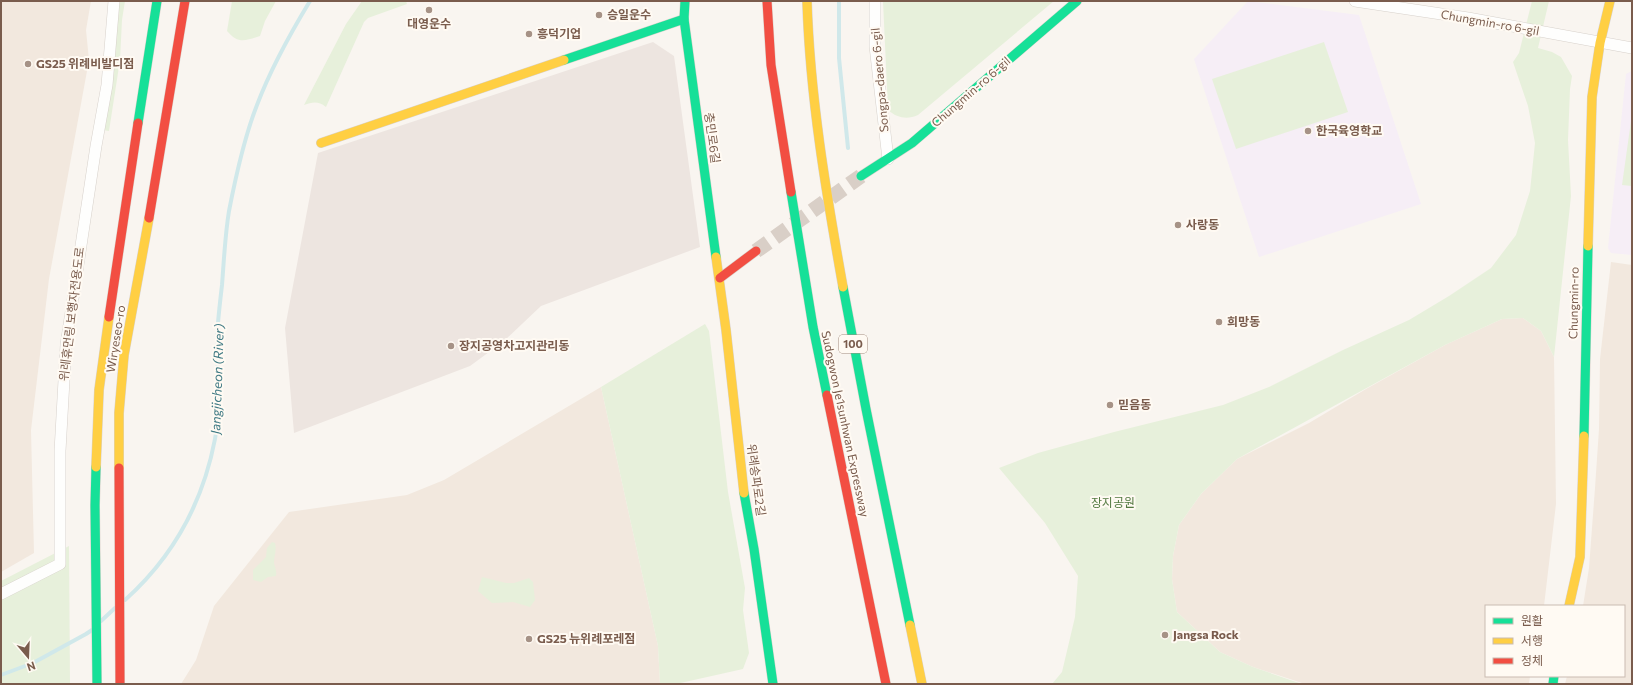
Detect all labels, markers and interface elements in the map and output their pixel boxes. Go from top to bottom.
marker: 대영운수 [424,5,434,15]
street label: Chungmin-ro 6-gil [1440,6,1540,38]
place label: 승일운수 [607,7,651,21]
marker: 승일운수 [594,10,604,20]
place label: 대영운수 [407,16,451,30]
place label: 흥덕기업 [537,26,581,40]
street label: Songpa-daero 6-gil [867,27,891,133]
marker: 흥덕기업 [524,29,534,39]
street label: Chungmin-ro 6-gil [928,53,1013,129]
place label: GS25 위례비발디점 [36,56,134,70]
marker: GS25 위례비발디점 [23,59,33,69]
street label: 충민로6길 [702,111,724,164]
place label: 한국육영학교 [1316,123,1382,137]
marker: 한국육영학교 [1303,126,1313,136]
place label: 사랑동 [1186,217,1219,231]
marker: 사랑동 [1173,220,1183,230]
street label: 위례휴먼링 보행자전용도로 [56,246,86,382]
street label: Chungmin-ro [1565,267,1581,339]
street label: Wiryeseo-ro [103,304,127,374]
place label: 희망동 [1227,314,1260,328]
marker: 희망동 [1214,317,1224,327]
water label: Jangjicheon (River) [207,323,227,436]
street label: Sudogwon Je1sunhwan Expressway [818,329,873,518]
road number: 100 [839,335,867,353]
place label: 장지공영차고지관리동 [459,338,569,352]
marker: 장지공영차고지관리동 [446,341,456,351]
place label: 믿음동 [1118,397,1151,411]
marker: 믿음동 [1105,400,1115,410]
street label: 위례송파로2길 [745,443,769,517]
park label: 장지공원 [1091,495,1135,509]
legend [1485,605,1625,677]
text: 원활 [1521,613,1543,627]
place label: Jangsa Rock [1173,627,1239,642]
marker: Jangsa Rock [1160,630,1170,640]
place label: GS25 뉴위례포레점 [537,631,635,645]
text: 서행 [1521,633,1543,647]
marker: GS25 뉴위례포레점 [524,634,534,644]
north arrow [8,637,48,677]
text: 정체 [1521,653,1543,667]
text: N [25,659,37,674]

